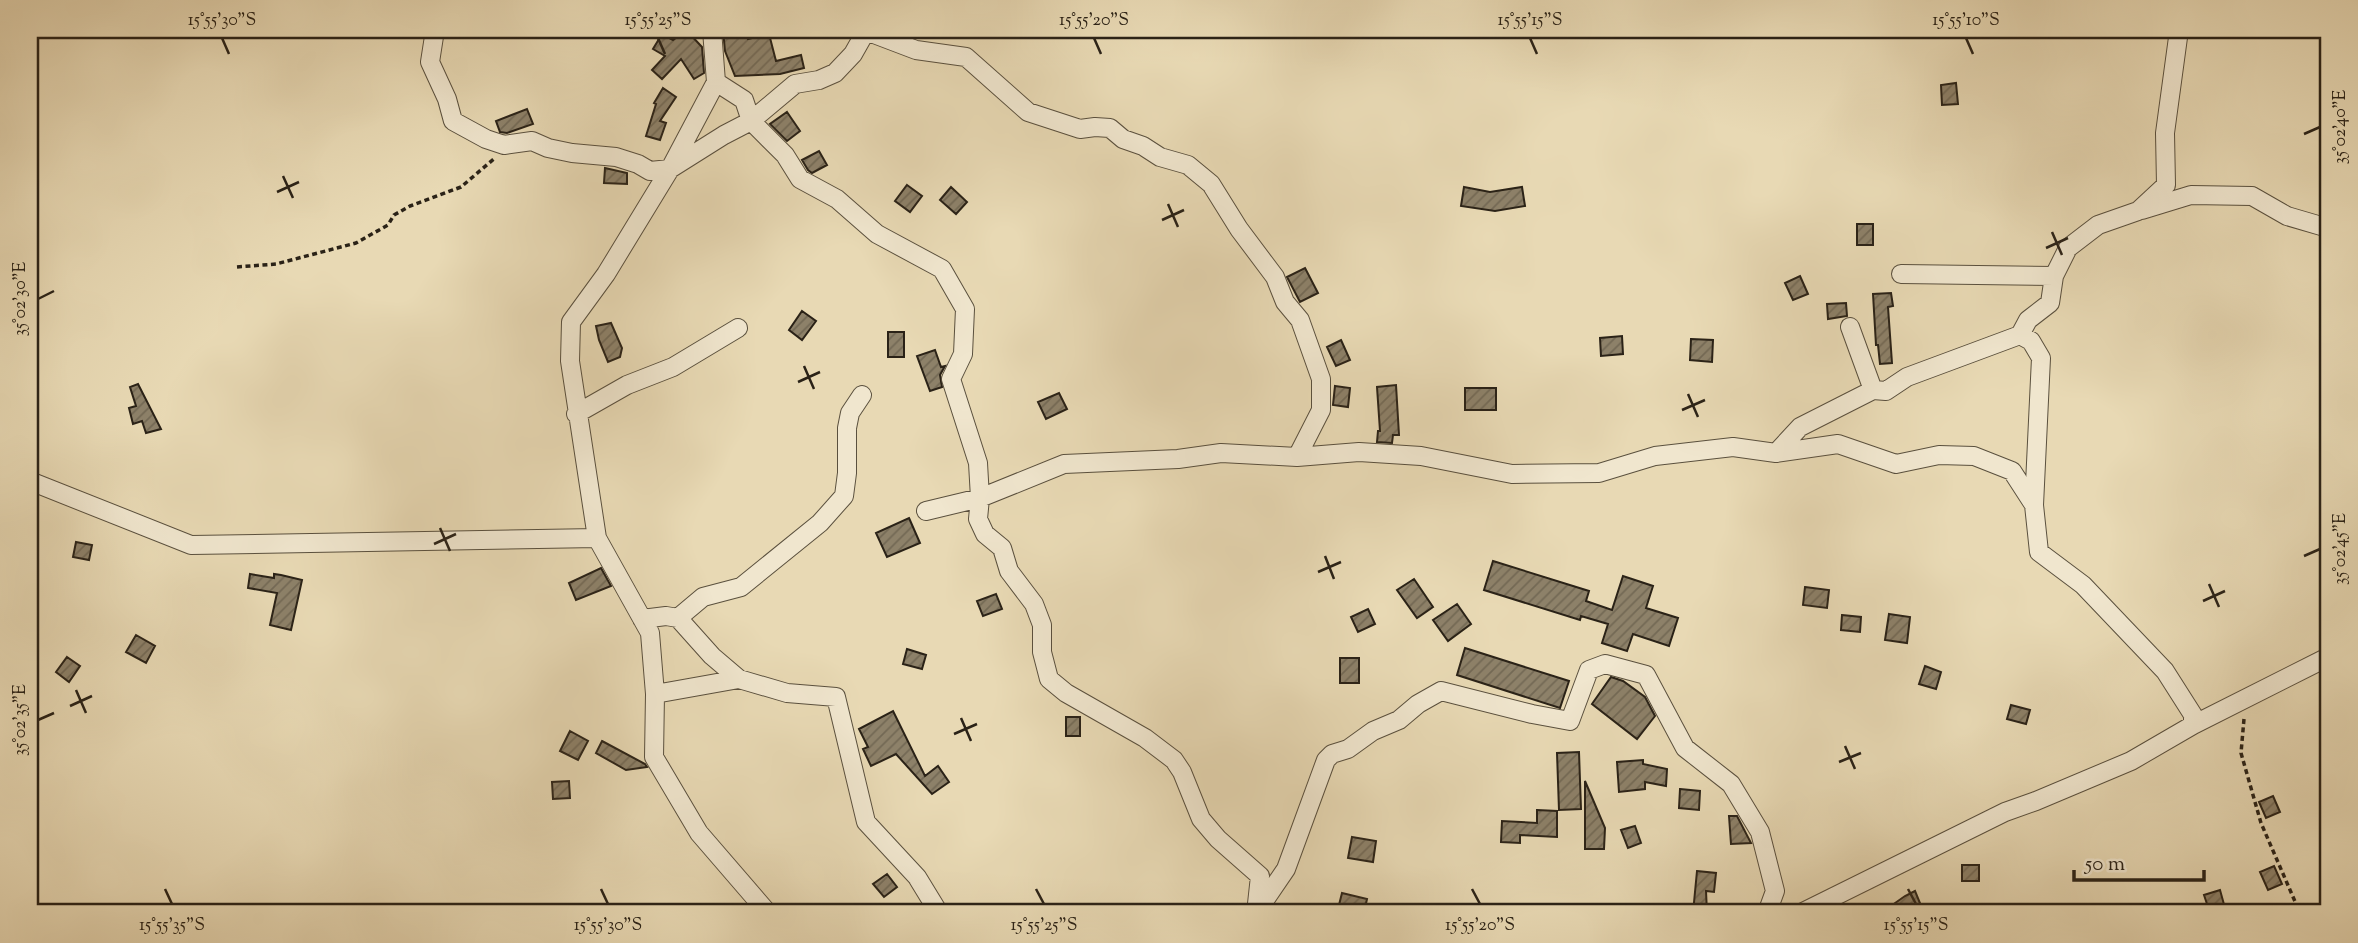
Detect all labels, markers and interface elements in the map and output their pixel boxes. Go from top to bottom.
text: 15°55'30"S [188,8,256,34]
text: 15°55'25"S [624,8,692,34]
text: 15°55'20"S [1059,8,1129,34]
text: 15°55'15"S [1498,8,1562,34]
text: 15°55'10"S [1932,8,2000,34]
text: 35°02'40"E [2328,90,2354,164]
text: 35°02'30"E [8,262,34,336]
text: 35°02'45"E [2328,513,2354,585]
text: 35°02'35"E [8,684,34,756]
scale bar [2074,838,2204,882]
text: 50 m [2084,850,2125,880]
text: 15°55'35"S [139,913,205,939]
text: 15°55'30"S [574,913,642,939]
text: 15°55'25"S [1010,913,1078,939]
text: 15°55'20"S [1445,913,1515,939]
text: 15°55'15"S [1884,913,1948,939]

